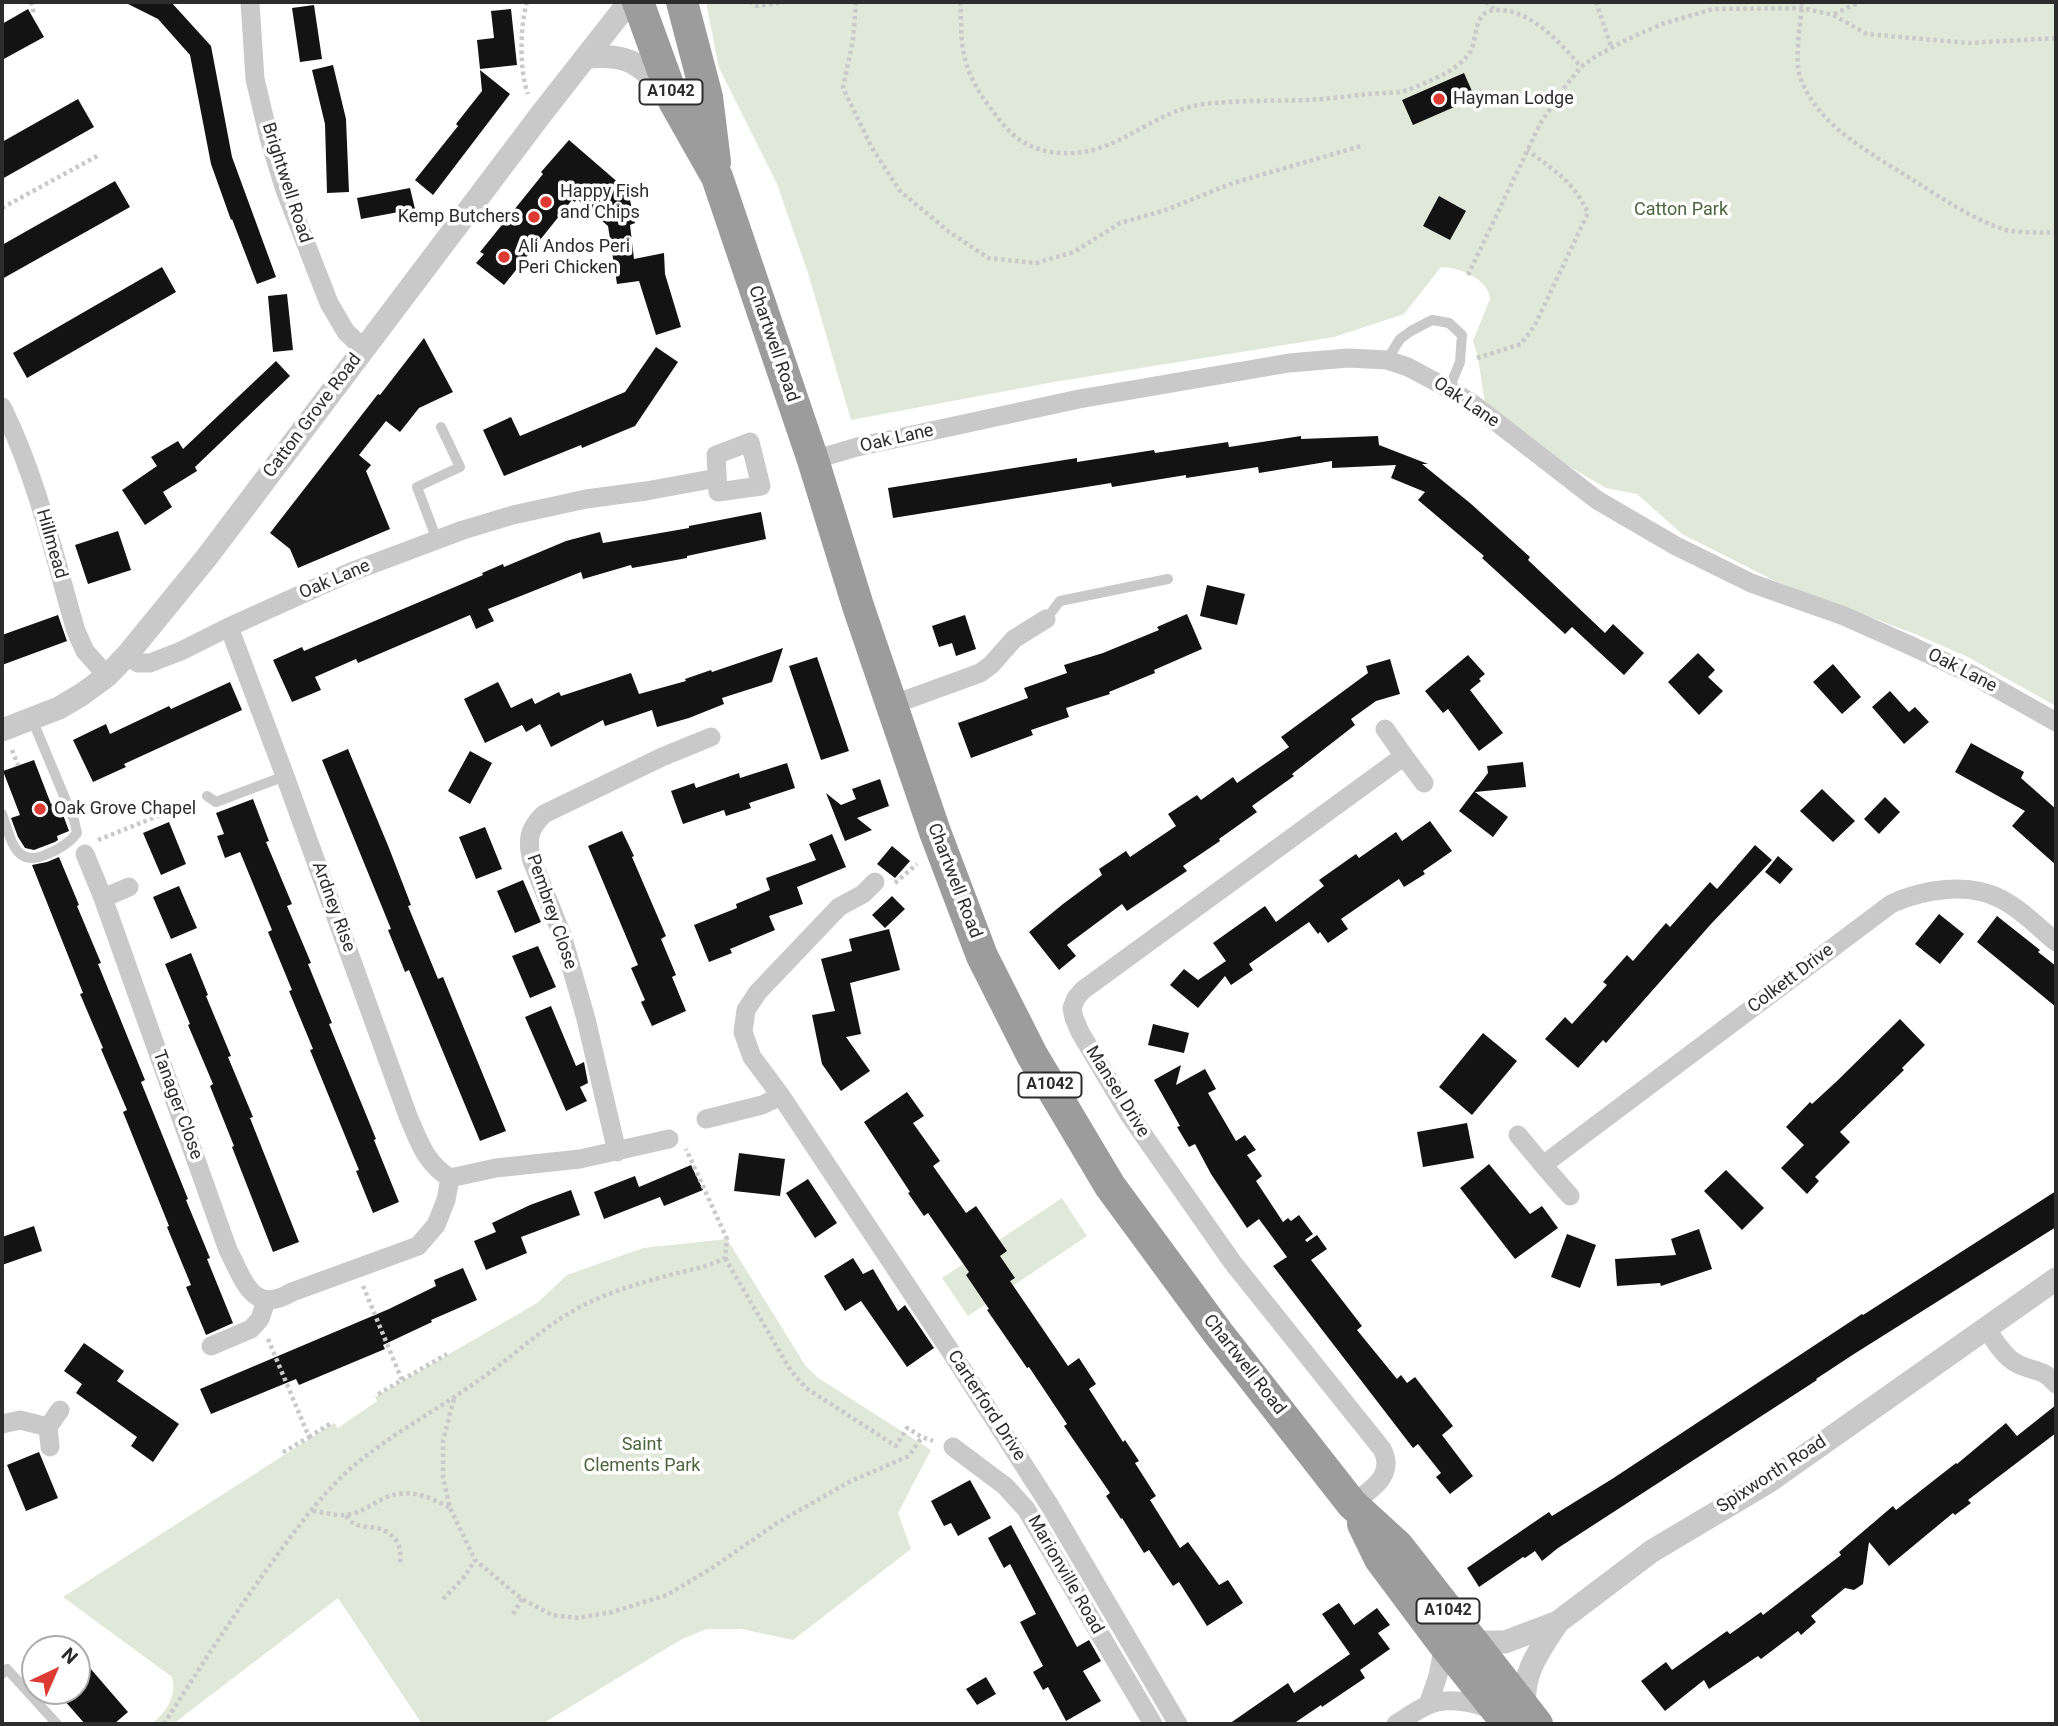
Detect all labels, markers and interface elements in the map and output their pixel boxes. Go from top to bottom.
road number: A1042 [640,80,702,104]
place label: Hayman Lodge [1453,88,1574,110]
marker: Hayman Lodge [1431,91,1447,107]
street label: Brightwell Road [256,120,316,246]
place label: Happy Fish and Chips [560,181,649,224]
marker: Happy Fish and Chips [538,194,554,210]
park label: Catton Park [1634,199,1728,221]
place label: Kemp Butchers [398,206,520,228]
marker: Kemp Butchers [526,209,542,225]
place label: Ali Andos Peri Peri Chicken [518,236,630,278]
marker: Ali Andos Peri Peri Chicken [496,249,512,265]
street label: Chartwell Road [743,283,803,405]
street label: Catton Grove Road [259,350,367,482]
street label: Oak Lane [1429,373,1503,433]
street label: Oak Lane [858,420,936,458]
street label: Hillmead [31,507,71,581]
street label: Oak Lane [296,555,374,605]
street label: Oak Lane [1924,644,2000,698]
place label: Oak Grove Chapel [54,798,196,820]
marker: Oak Grove Chapel [32,801,48,817]
street label: Chartwell Road [922,820,986,942]
street label: Pembrey Close [521,852,581,972]
street label: Ardney Rise [307,859,359,955]
street label: Colkett Drive [1744,940,1838,1018]
street label: Mansel Drive [1080,1042,1154,1142]
street label: Tanager Close [147,1047,207,1163]
road number: A1042 [1018,1072,1082,1098]
street label: Chartwell Road [1198,1311,1290,1419]
street label: Carterford Drive [942,1347,1030,1465]
street label: Spixworth Road [1713,1432,1831,1518]
park label: Saint Clements Park [584,1434,700,1476]
street label: Marionville Road [1022,1512,1108,1638]
road number: A1042 [1416,1598,1480,1624]
north arrow [21,1635,91,1705]
text: N [57,1643,82,1669]

